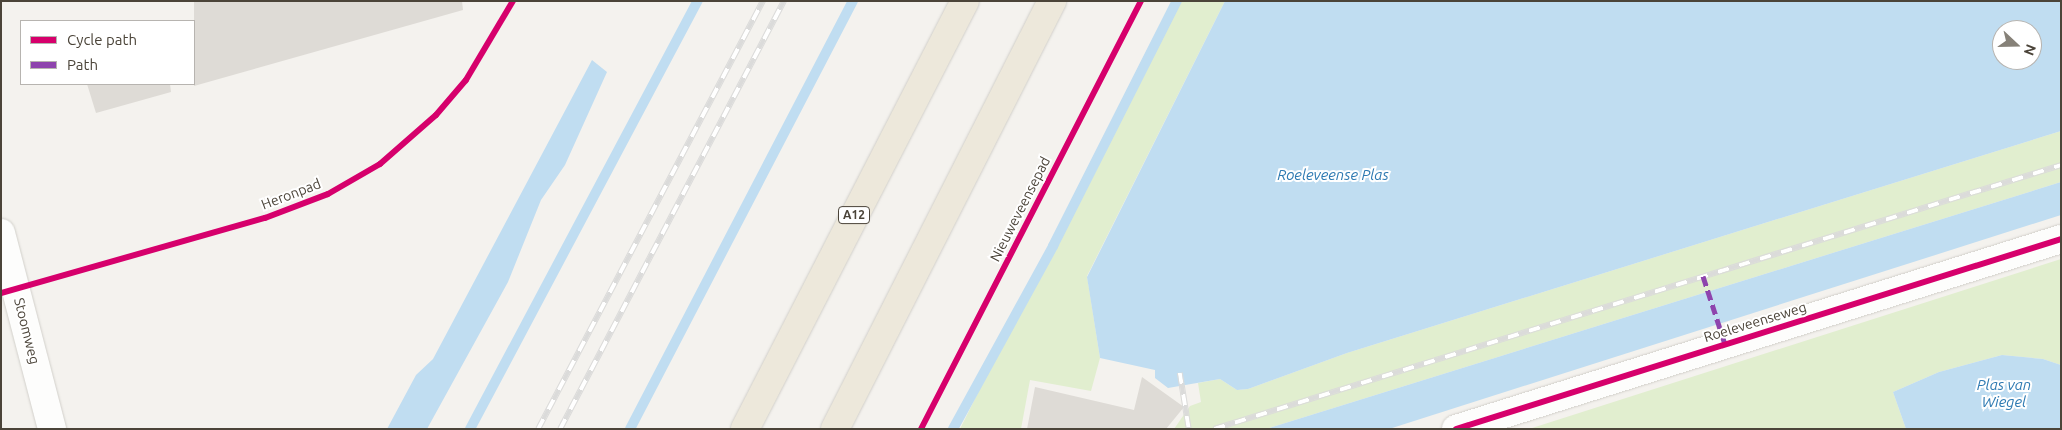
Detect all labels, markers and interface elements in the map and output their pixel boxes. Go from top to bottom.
legend [20,20,195,85]
north arrow [1992,20,2042,70]
text: Cycle path [67,31,137,48]
text: N [2021,42,2039,58]
text: Path [67,56,98,73]
street label: Nieuweveensepad [986,154,1054,264]
water label: Roeleveense Plas [1277,166,1389,184]
street label: Heronpad [259,175,323,213]
road number: A12 [838,206,870,224]
street label: Stoomweg [11,296,43,366]
street label: Roeleveenseweg [1702,298,1808,346]
water label: Plas van Wiegel [1977,375,2031,410]

